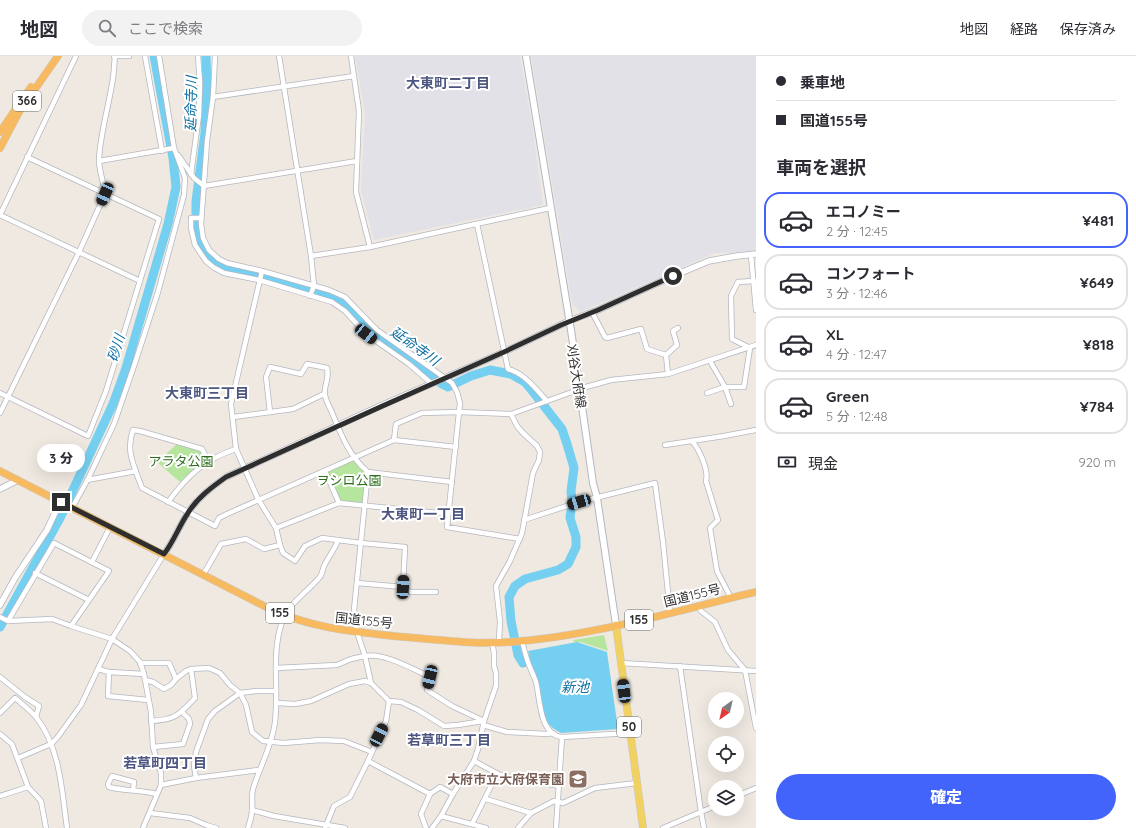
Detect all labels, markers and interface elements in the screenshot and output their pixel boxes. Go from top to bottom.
search box [82,10,362,46]
text: 地図 [20,17,58,41]
icon: search [96,17,118,39]
text: ここで検索 [128,19,203,38]
text: 地図 [960,20,988,38]
text: 経路 [1010,20,1038,38]
text: 保存済み [1060,20,1116,38]
text: 乗車地 [800,73,845,92]
water label: 延命寺川 [182,74,201,132]
district label: 大東町二丁目 [406,74,490,92]
road number: 366 [13,91,41,111]
text: 国道155号 [800,111,868,130]
text: 車両を選択 [776,156,866,179]
car [95,181,115,207]
icon: car [778,202,814,238]
text: エコノミー [826,202,901,221]
text: ¥481 [1082,211,1114,230]
text: 2 分 · 12:45 [826,223,888,239]
icon: car [778,264,814,300]
text: コンフォート [826,264,916,283]
route start [664,267,682,285]
text: ¥649 [1080,273,1114,292]
text: 3 分 · 12:46 [826,285,887,301]
car [353,322,379,346]
water label: 延命寺川 [387,323,445,371]
text: XL [826,325,844,344]
icon: car [778,326,814,362]
water label: 砂川 [103,330,129,364]
text: ¥818 [1083,335,1114,354]
street label: 刈谷大府線 [564,343,590,409]
text: 4 分 · 12:47 [826,346,887,362]
district label: 大東町三丁目 [165,384,249,402]
text: Green [826,387,869,406]
icon: car [778,388,814,424]
text: ¥784 [1080,397,1114,416]
text: 5 分 · 12:48 [826,408,888,424]
callout: 3 分 [37,444,85,472]
text: 3 分 [49,450,73,466]
icon: cash [776,451,798,473]
park label: アラタ公園 [148,453,214,469]
text: 現金 [808,454,838,473]
text: 920 m [1078,454,1116,470]
park label: ヲシロ公園 [316,472,382,488]
route end [52,493,70,511]
car [566,493,592,511]
district label: 大東町一丁目 [381,505,465,523]
car [396,575,410,599]
street label: 国道155号 [662,580,722,610]
road number: 155 [266,603,294,623]
street label: 国道155号 [334,609,394,631]
road number: 155 [625,610,653,630]
car [421,664,439,690]
water label: 新池 [561,678,591,696]
car [617,678,631,704]
north arrow [708,692,744,728]
map controls [708,692,744,816]
road number: 50 [617,717,641,737]
car [368,722,390,748]
district label: 若草町三丁目 [407,731,491,749]
button: locate [708,736,744,772]
district label: 若草町四丁目 [123,754,207,772]
school or university icon: 大府市立大府保育園 [567,768,589,790]
place label: 大府市立大府保育園 [447,771,564,787]
button: 確定 [776,774,1116,820]
button: layers [708,780,744,816]

